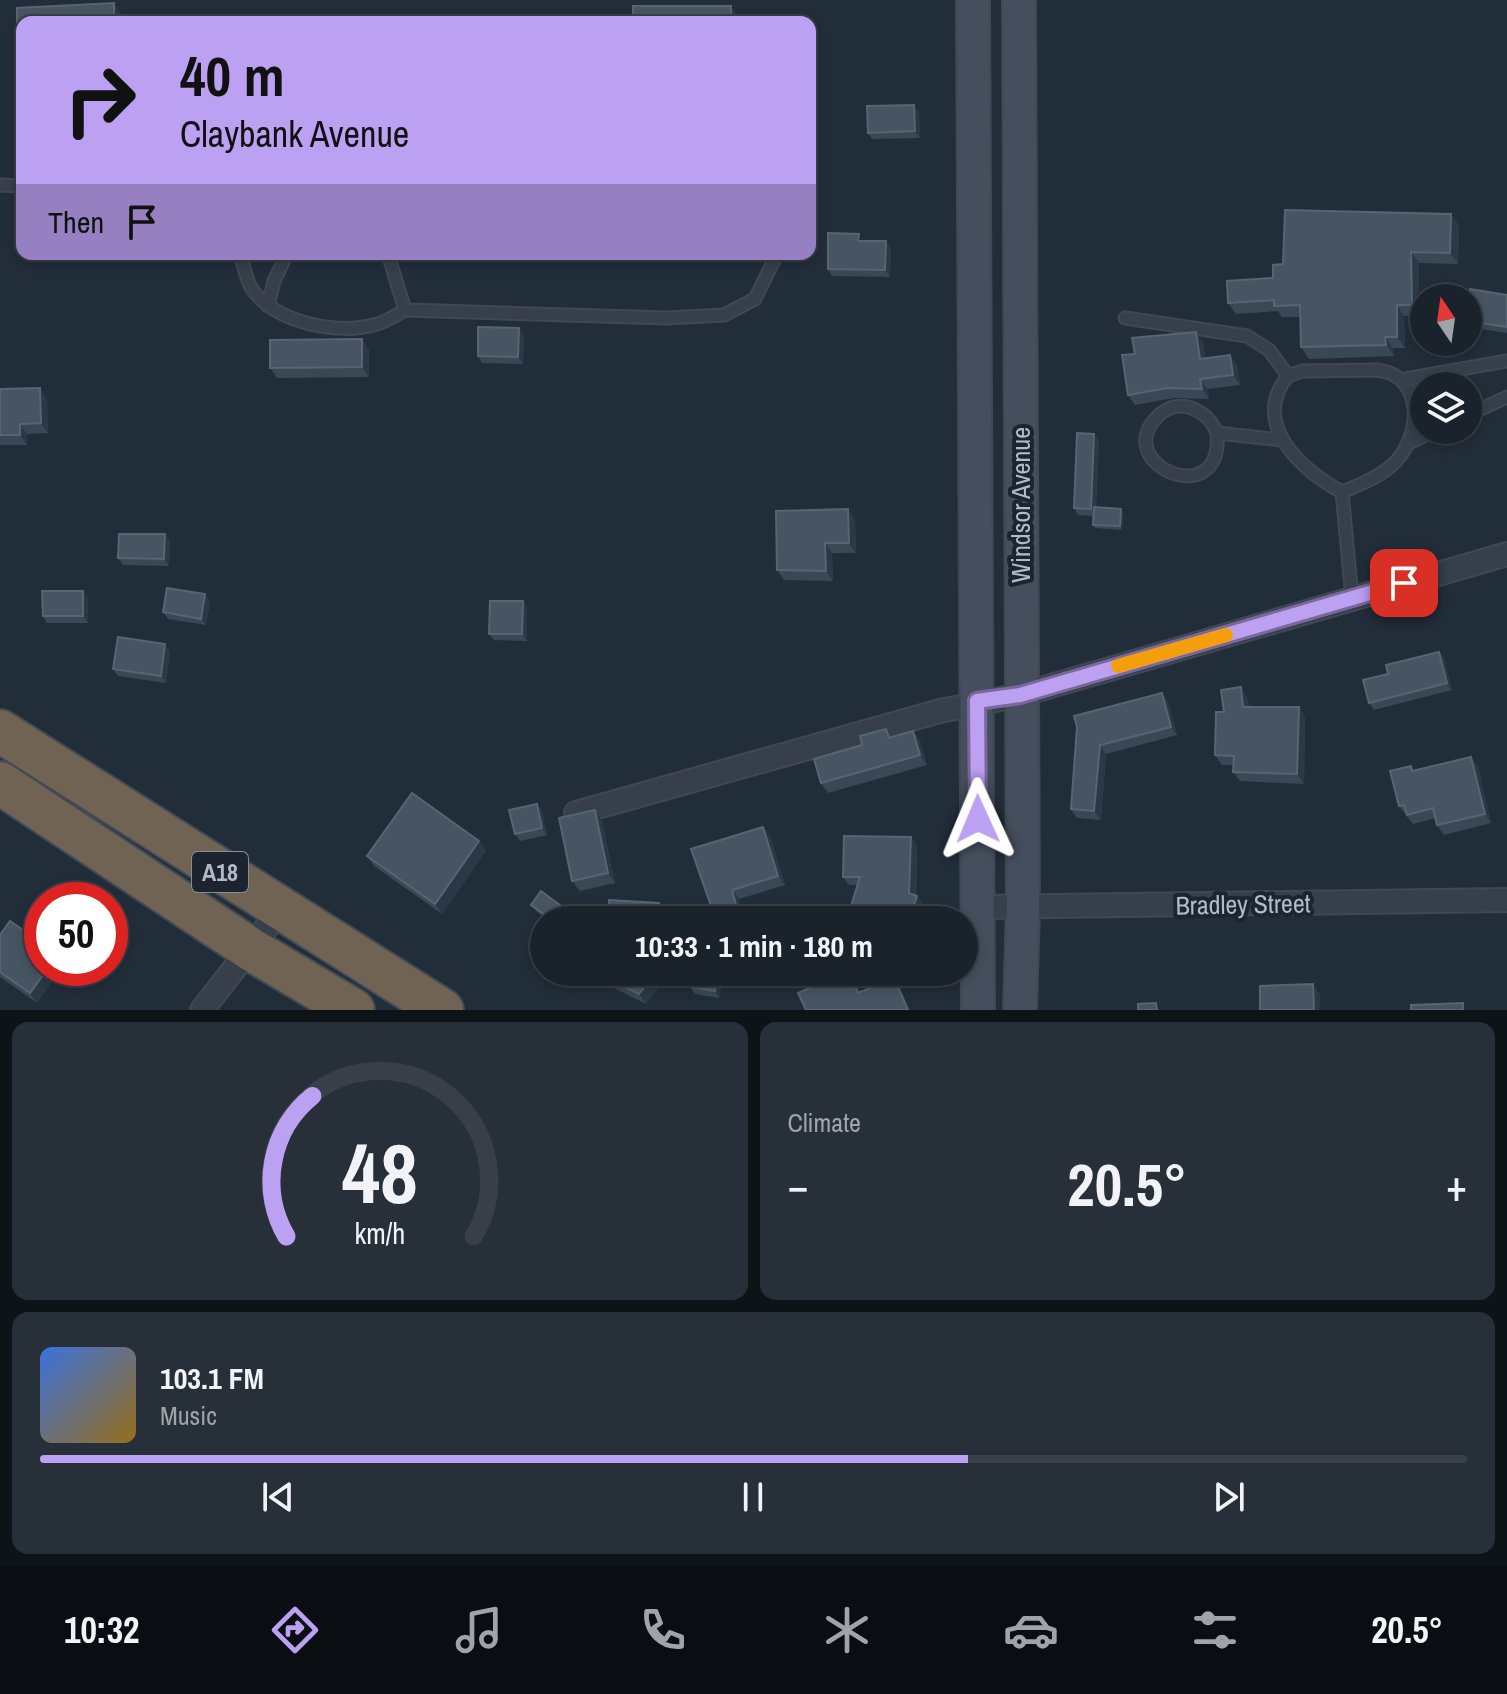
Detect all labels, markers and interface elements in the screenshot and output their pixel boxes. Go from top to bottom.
text: 40 m [180,38,285,113]
icon: right [48,48,152,152]
text: Claybank Avenue [180,110,409,158]
icon: arrive [120,200,164,244]
text: Then [48,202,104,242]
north arrow [1410,284,1482,356]
map controls [1410,284,1482,444]
button: layers [1410,372,1482,444]
street label: Windsor Avenue [1003,427,1038,583]
pin [1370,549,1438,617]
icon: arrive [1382,561,1426,605]
position arrow [936,777,1020,861]
road number: A18 [192,852,248,892]
speed limit sign: 50 [24,882,128,986]
street label: Bradley Street [1175,885,1311,923]
text: 10:33 · 1 min · 180 m [635,926,873,966]
text: Climate [788,1105,861,1140]
text: 48 [342,1117,418,1229]
text: 20.5° [1067,1144,1187,1225]
text: − [788,1155,809,1215]
text: + [1446,1155,1467,1215]
text: km/h [354,1214,405,1253]
text: 103.1 FM [160,1358,264,1398]
text: Music [160,1398,217,1433]
icon: previous [256,1475,300,1519]
icon: pause [731,1475,775,1519]
icon: next [1207,1475,1251,1519]
icon: directions [267,1602,323,1658]
icon: music [451,1602,507,1658]
icon: phone [635,1602,691,1658]
icon: climate [819,1602,875,1658]
icon: car [1003,1602,1059,1658]
icon: filters [1187,1602,1243,1658]
text: 10:32 [64,1606,139,1654]
text: 20.5° [1371,1606,1443,1654]

